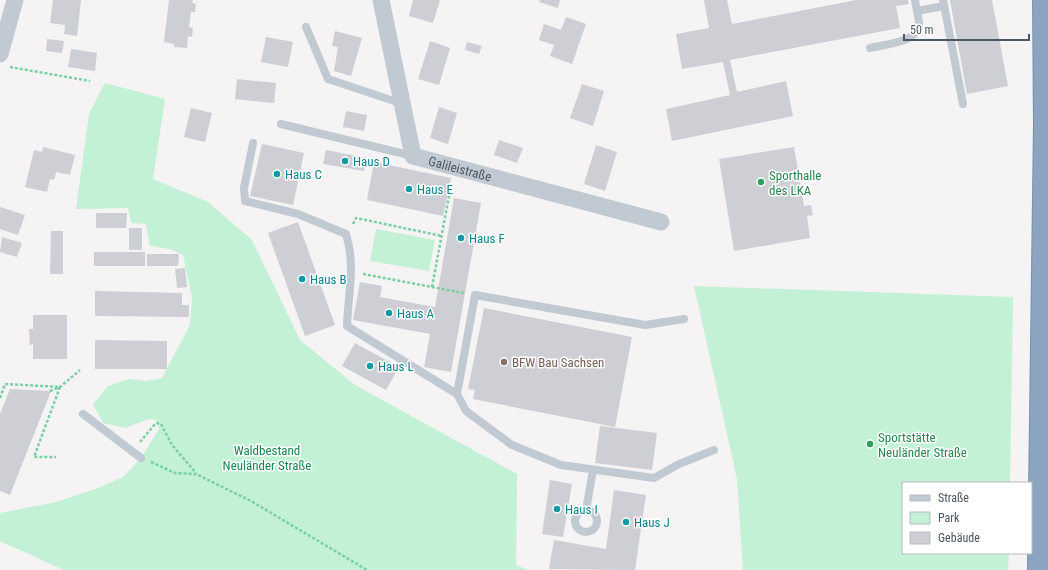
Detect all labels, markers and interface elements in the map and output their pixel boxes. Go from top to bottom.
scale bar [904,16,1029,42]
text: 50 m [910,23,934,37]
street label: Galileistraße [427,153,493,184]
place label: Haus D [353,154,390,169]
marker: Haus D [340,156,350,166]
place label: Haus C [285,167,322,182]
place label: Sporthalle des LKA [769,168,821,198]
marker: Haus C [272,169,282,179]
marker: Sporthalle des LKA [756,177,766,187]
place label: Haus E [417,182,453,197]
marker: Haus E [404,184,414,194]
place label: Haus F [469,231,505,246]
marker: Haus F [456,233,466,243]
place label: Haus B [310,272,347,287]
marker: Haus B [297,274,307,284]
place label: Haus A [397,306,434,321]
marker: Haus A [384,308,394,318]
place label: BFW Bau Sachsen [512,355,604,370]
marker: BFW Bau Sachsen [499,357,509,367]
place label: Haus L [378,359,414,374]
marker: Haus L [365,361,375,371]
place label: Sportstätte Neuländer Straße [878,430,967,460]
marker: Sportstätte Neuländer Straße [865,439,875,449]
park label: Waldbestand Neuländer Straße [223,443,311,473]
legend [902,482,1032,554]
text: Straße [938,491,969,505]
place label: Haus I [565,502,598,517]
marker: Haus I [552,504,562,514]
text: Park [938,511,960,525]
place label: Haus J [634,515,670,530]
marker: Haus J [621,517,631,527]
text: Gebäude [938,531,980,545]

